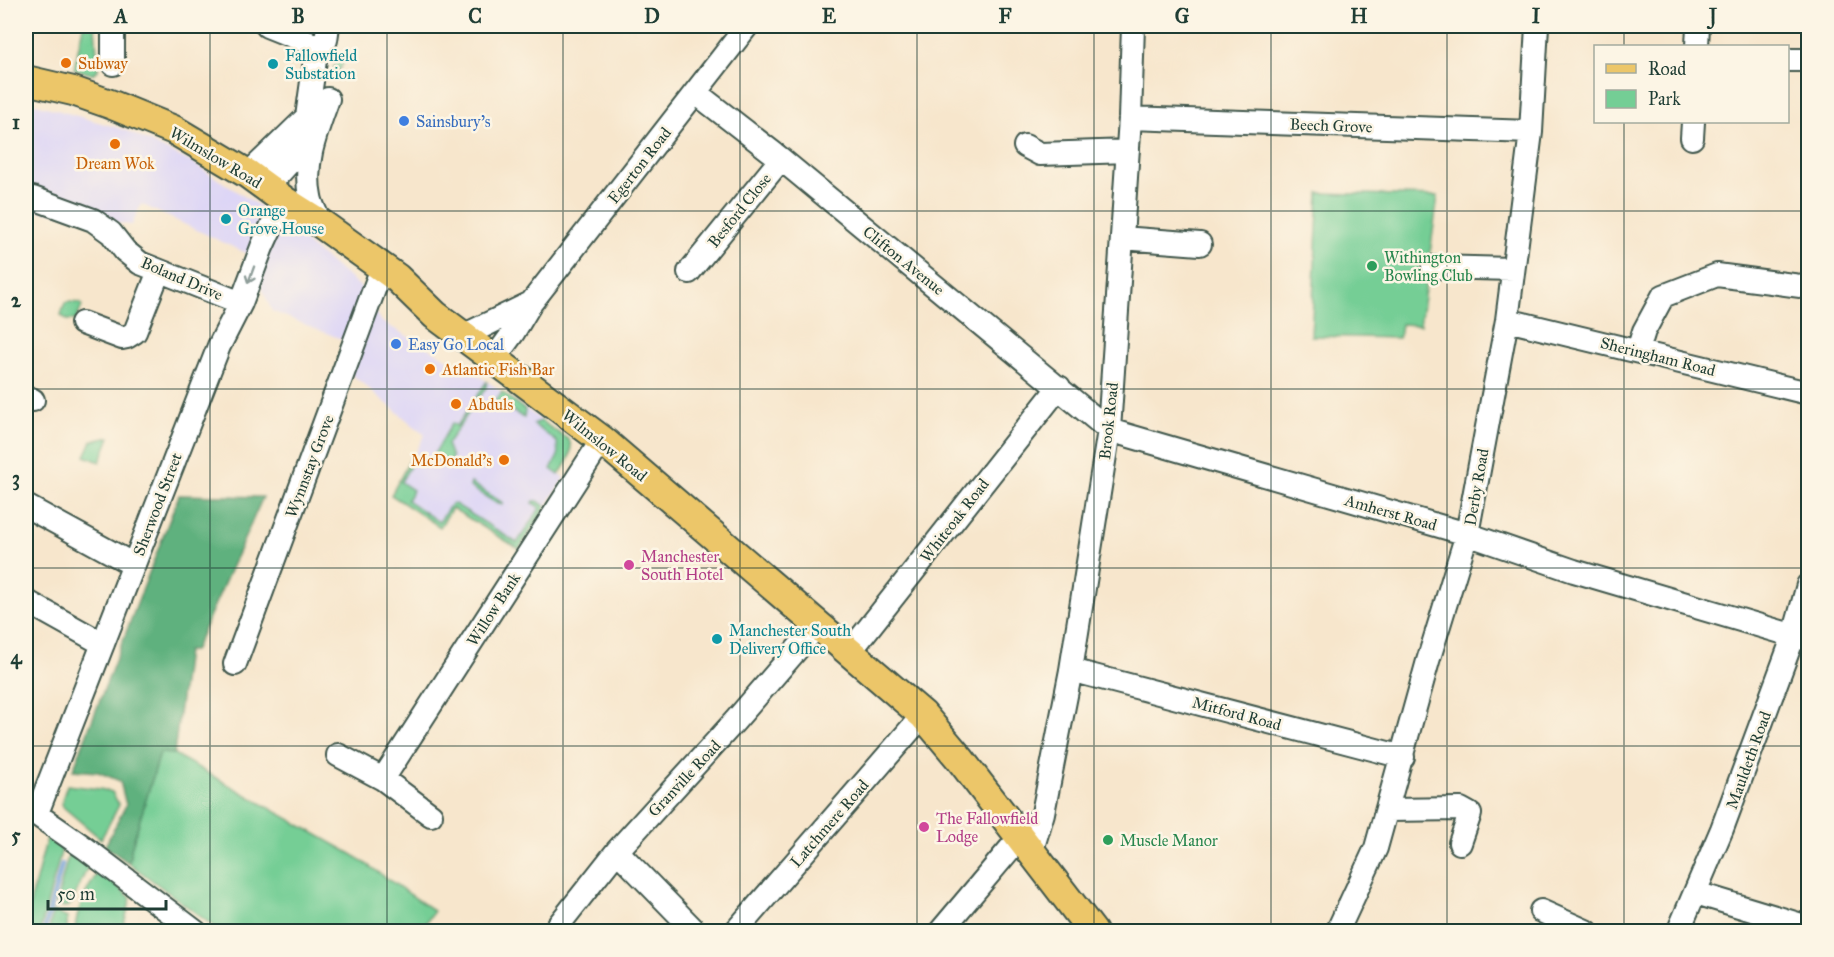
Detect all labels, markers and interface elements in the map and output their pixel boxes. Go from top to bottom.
text: A [112,4,128,28]
text: B [291,4,305,28]
text: C [468,4,482,28]
text: D [644,4,660,28]
text: E [822,4,837,28]
text: F [998,4,1012,28]
text: G [1175,4,1190,28]
text: H [1350,4,1368,28]
text: I [1532,4,1541,28]
text: J [1706,4,1718,30]
legend [1594,45,1789,123]
place label: Fallowfield Substation [285,46,357,83]
place label: Subway [78,54,128,73]
marker: Subway [59,56,73,70]
marker: Fallowfield Substation [266,57,280,71]
text: Road [1648,58,1686,80]
text: Park [1648,88,1681,110]
text: 1 [12,110,20,134]
place label: Sainsbury's [416,112,491,131]
marker: Sainsbury's [397,114,411,128]
street label: Beech Grove [1289,115,1373,136]
street label: Wilmslow Road [166,123,265,192]
street label: Egerton Road [604,123,676,208]
marker: Dream Wok [108,137,122,151]
place label: Dream Wok [76,154,155,173]
street label: Besford Close [704,169,775,251]
place label: Orange Grove House [238,201,324,238]
marker: Orange Grove House [219,212,233,226]
street label: Clifton Avenue [859,222,948,299]
place label: Withington Bowling Club [1384,248,1473,286]
street label: Boland Drive [138,253,226,304]
marker: Withington Bowling Club [1365,259,1379,273]
one-way arrow [245,265,256,283]
text: 2 [11,288,22,312]
street label: Sheringham Road [1598,333,1717,381]
place label: Easy Go Local [408,335,505,354]
marker: Easy Go Local [389,337,403,351]
place label: Atlantic Fish Bar [441,360,555,379]
marker: Atlantic Fish Bar [423,362,437,376]
street label: Brook Road [1095,381,1122,461]
place label: Abduls [467,395,513,414]
marker: Abduls [449,397,463,411]
street label: Wilmslow Road [558,405,651,485]
street label: Wynnstay Grove [281,412,338,520]
street label: Derby Road [1460,447,1493,527]
street label: Sherwood Street [129,450,186,558]
place label: McDonald's [411,451,492,470]
marker: McDonald's [497,453,511,467]
text: 3 [12,466,20,491]
street label: Whiteoak Road [916,475,993,566]
street label: Amherst Road [1342,490,1439,535]
place label: Manchester South Hotel [641,547,724,584]
marker: Manchester South Hotel [622,558,636,572]
street label: Willow Bank [463,569,524,650]
place label: Manchester South Delivery Office [729,621,851,658]
marker: Manchester South Delivery Office [710,632,724,646]
text: 4 [10,645,22,670]
street label: Mitford Road [1190,692,1283,734]
street label: Mauldeth Road [1722,709,1775,812]
street label: Granville Road [644,736,725,821]
street label: Latchmere Road [786,776,873,871]
place label: The Fallowfield Lodge [936,809,1038,847]
marker: The Fallowfield Lodge [917,820,931,834]
text: 5 [11,823,21,847]
place label: Muscle Manor [1120,831,1218,850]
marker: Muscle Manor [1101,833,1115,847]
scale bar [48,873,166,911]
text: 50 m [57,883,95,905]

